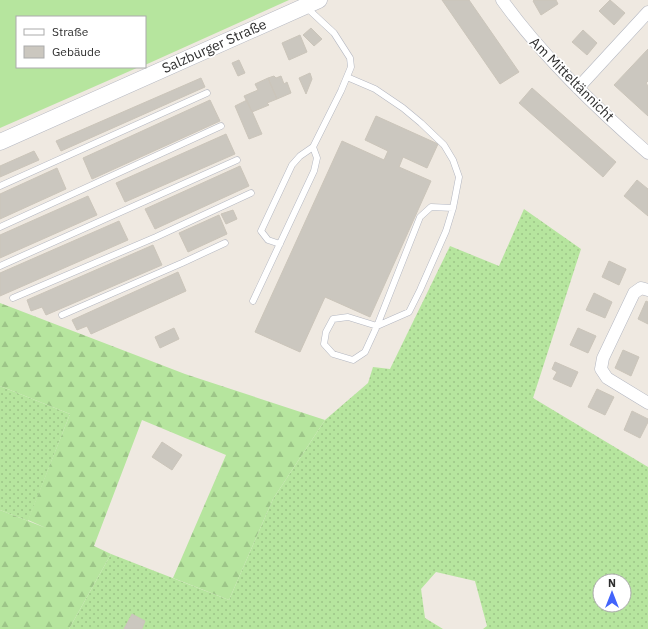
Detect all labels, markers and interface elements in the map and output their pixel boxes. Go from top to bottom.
street label: Salzburger Straße [159,15,269,77]
legend [16,16,146,68]
text: Straße [52,24,89,39]
street label: Am Mitteltännicht [526,33,618,125]
text: Gebäude [52,44,101,59]
north arrow [592,573,632,613]
text: N [608,576,616,590]

